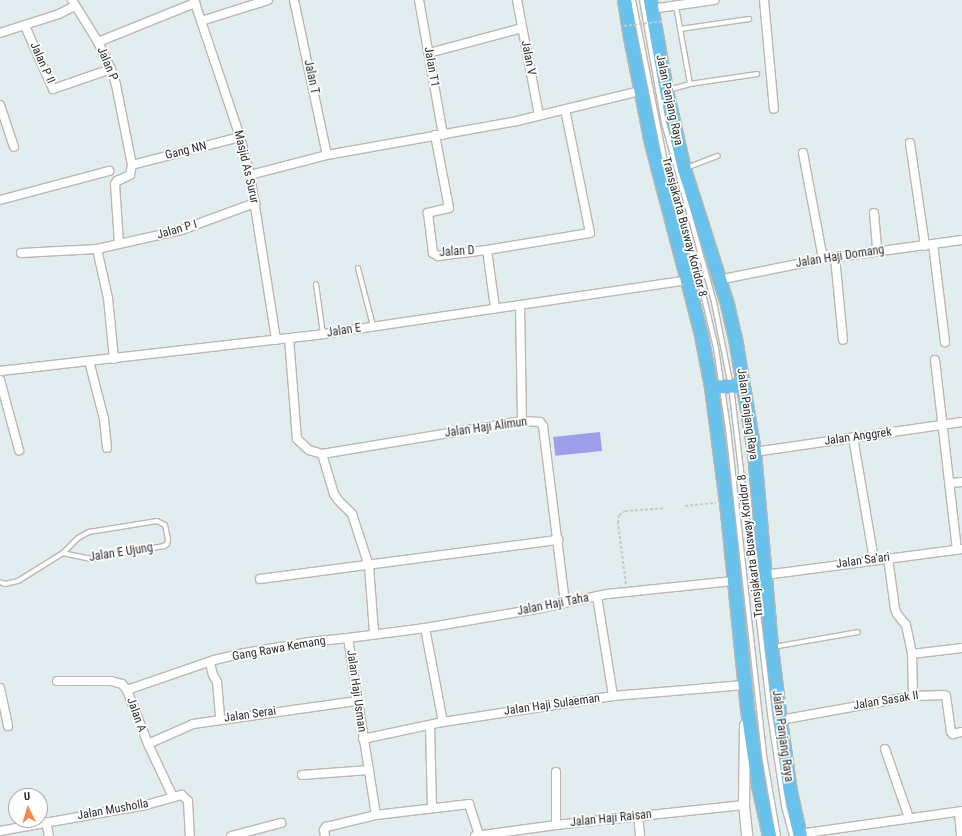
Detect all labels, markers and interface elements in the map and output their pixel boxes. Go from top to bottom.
street label: Jalan V [518,39,538,77]
street label: Jalan P II [26,40,58,86]
street label: Jalan P [93,45,121,83]
street label: Jalan T1 [420,46,442,88]
street label: Jalan Panjang Raya [652,53,686,147]
street label: Jalan T [300,58,322,96]
street label: Masjid As Surur [231,129,261,205]
street label: Gang NN [164,139,208,163]
street label: Transjakarta Busway Koridor 8 [658,156,710,298]
street label: Jalan P I [155,217,199,243]
street label: Jalan Haji Domang [795,243,885,271]
street label: Jalan D [439,244,475,260]
street label: Jalan E [326,321,362,341]
street label: Jalan Panjang Raya [733,367,761,461]
street label: Jalan Haji Alimun [444,415,528,441]
street label: Jalan Anggrek [823,425,893,449]
street label: Transjakarta Busway Koridor 8 [735,474,767,618]
street label: Jalan E Ujung [88,541,154,565]
street label: Jalan Sa'ari [835,550,891,572]
street label: Jalan Haji Taha [516,591,590,619]
street label: Gang Rawa Kemang [231,634,327,664]
street label: Jalan Haji Usman [343,649,369,733]
street label: Jalan Panjang Raya [768,689,796,783]
street label: Jalan Sasak II [852,689,920,713]
street label: Jalan Haji Sulaeman [503,691,601,719]
street label: Jalan A [123,696,149,734]
street label: Jalan Serai [223,704,277,726]
north arrow [8,788,48,828]
text: U [23,790,31,803]
street label: Jalan Musholla [76,797,150,823]
street label: Jalan Haji Raisan [570,808,652,830]

